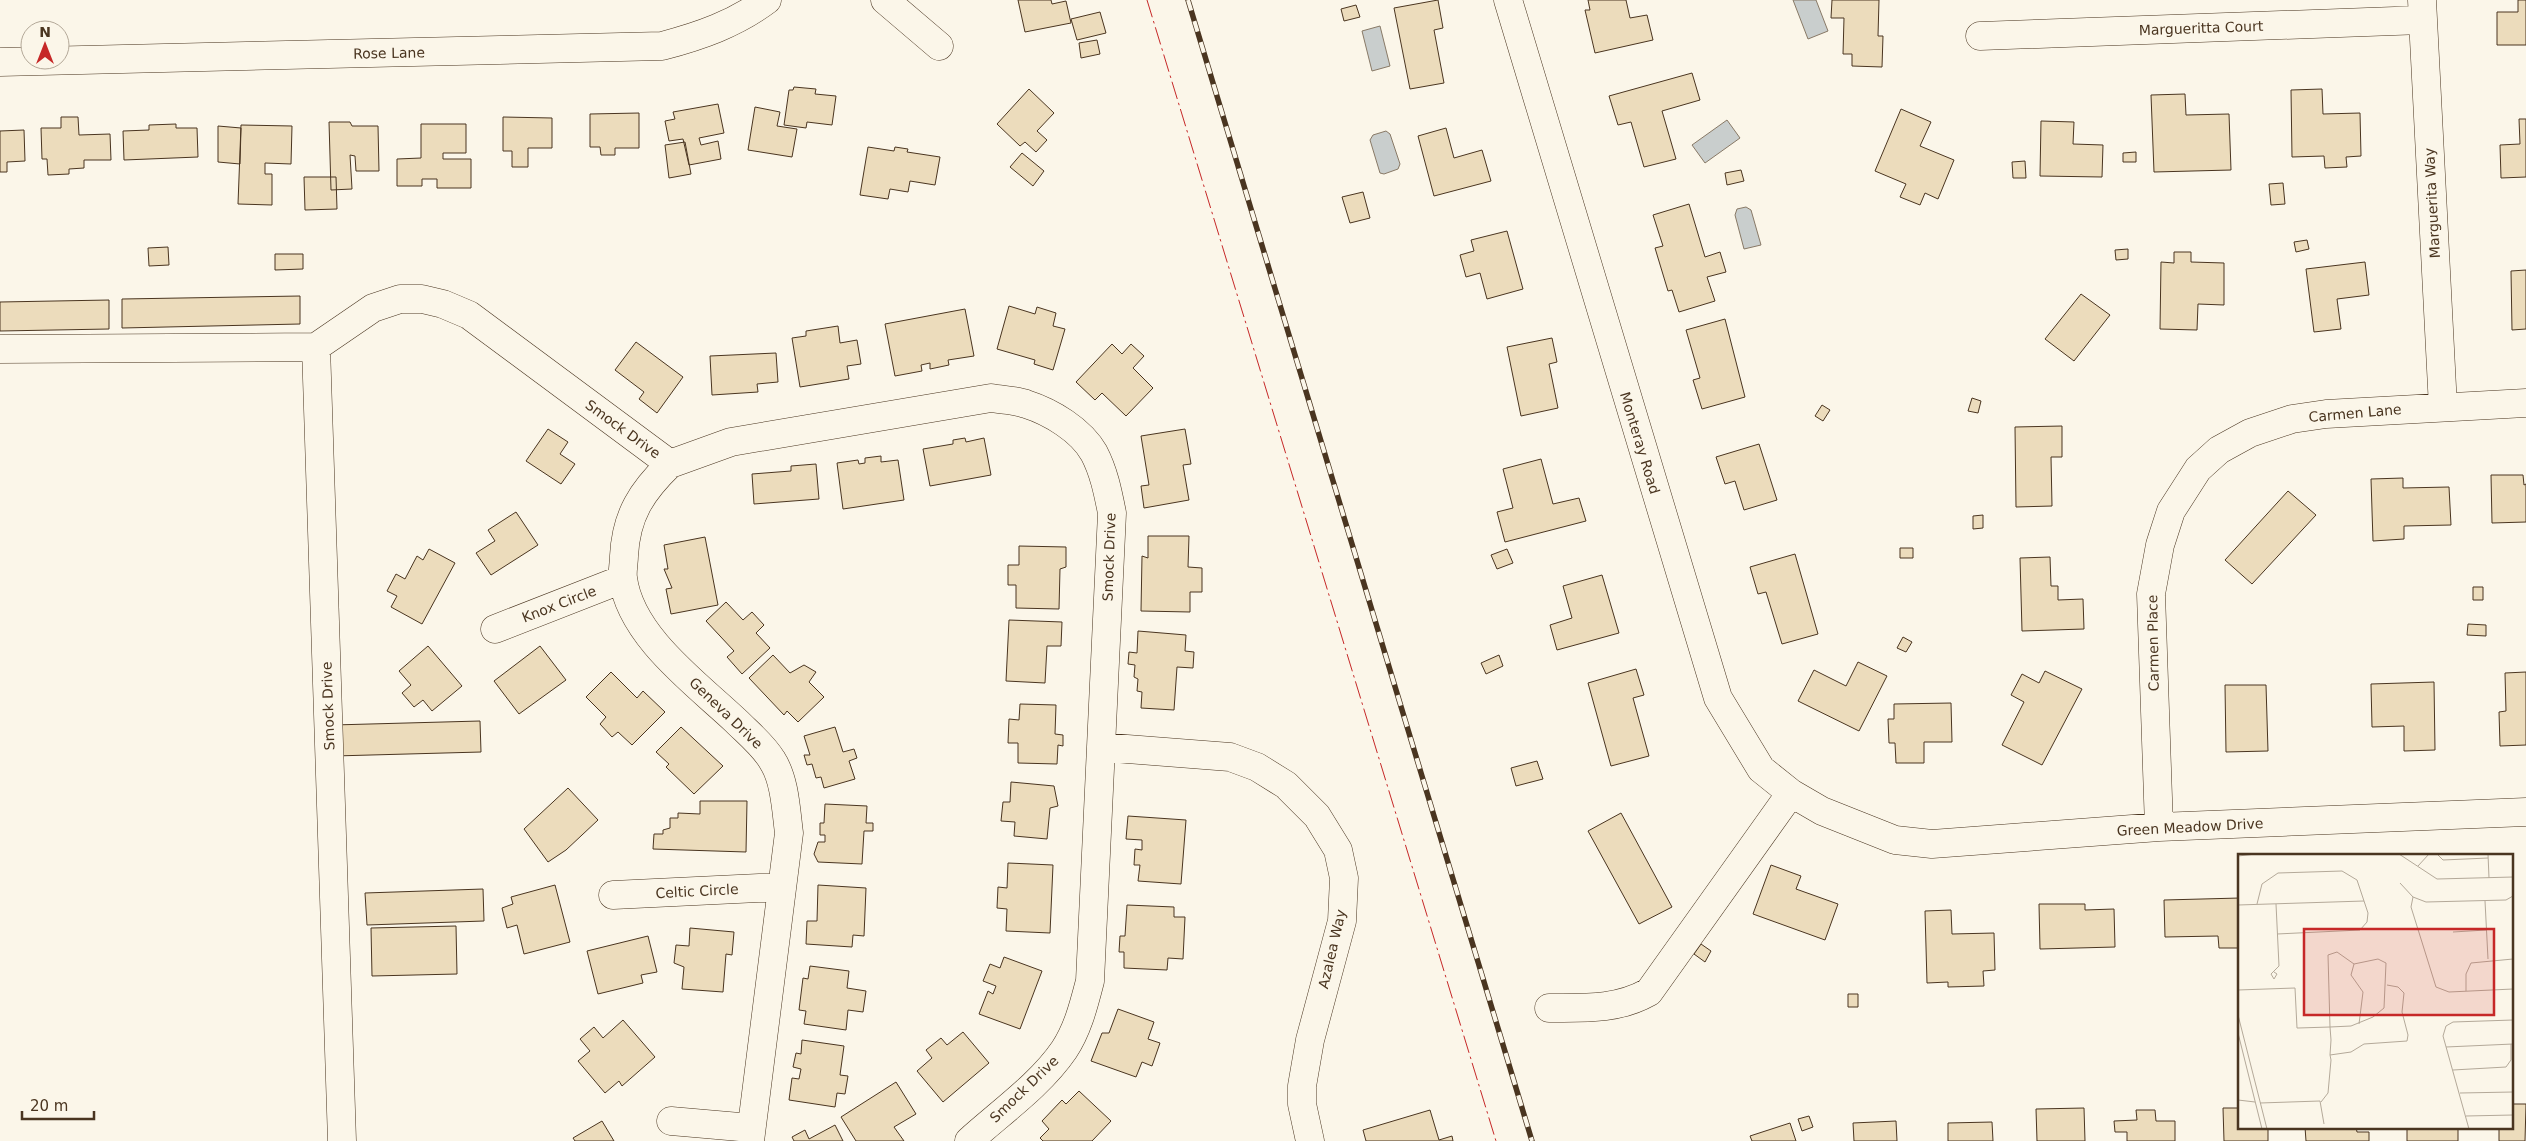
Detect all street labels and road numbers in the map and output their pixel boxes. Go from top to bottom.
street label: Margueritta Court [2138,18,2264,38]
street label: Rose Lane [353,44,425,62]
street label: Marguerita Way [2421,147,2443,259]
street label: Monteray Road [1617,390,1663,496]
street label: Smock Drive [582,396,664,462]
street label: Carmen Lane [2308,401,2402,425]
street label: Smock Drive [1099,512,1119,602]
street label: Knox Circle [520,583,598,625]
street label: Carmen Place [2144,595,2162,691]
street label: Smock Drive [318,661,338,751]
street label: Geneva Drive [686,674,766,752]
street label: Green Meadow Drive [2116,815,2264,839]
street label: Celtic Circle [655,881,739,901]
street label: Azalea Way [1315,908,1349,990]
street label: Smock Drive [987,1052,1061,1126]

